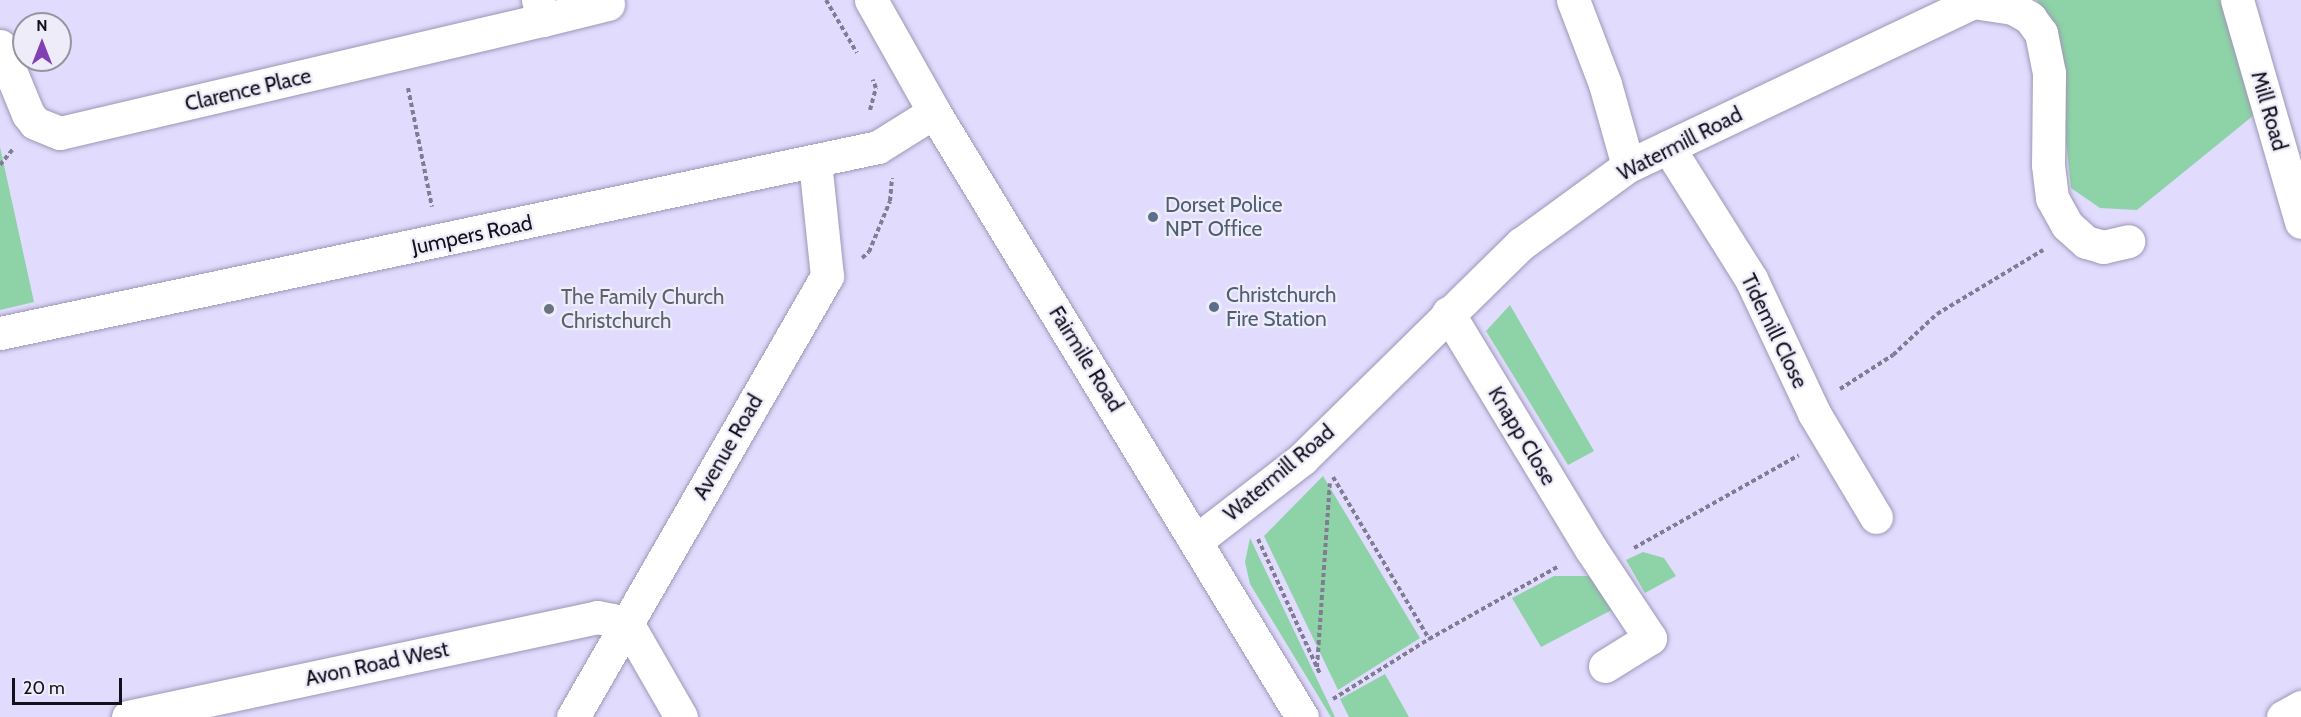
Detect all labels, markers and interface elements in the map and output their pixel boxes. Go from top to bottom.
north arrow [12,12,72,72]
text: N [36,16,48,35]
street label: Clarence Place [182,63,314,117]
street label: Mill Road [2246,68,2292,154]
street label: Watermill Road [1614,102,1746,186]
place label: Dorset Police NPT Office [1165,192,1282,242]
street label: Jumpers Road [409,210,535,260]
marker: Dorset Police NPT Office [1146,210,1160,224]
street label: Tidemill Close [1735,270,1813,392]
place label: Christchurch Fire Station [1226,282,1336,332]
place label: The Family Church Christchurch [561,284,724,334]
marker: Christchurch Fire Station [1207,300,1221,314]
marker: The Family Church Christchurch [542,302,556,316]
street label: Fairmile Road [1044,302,1128,416]
street label: Knapp Close [1483,382,1561,490]
street label: Avenue Road [688,390,768,504]
street label: Watermill Road [1219,420,1339,526]
street label: Avon Road West [303,636,451,692]
scale bar [15,666,124,704]
text: 20 m [23,677,65,699]

